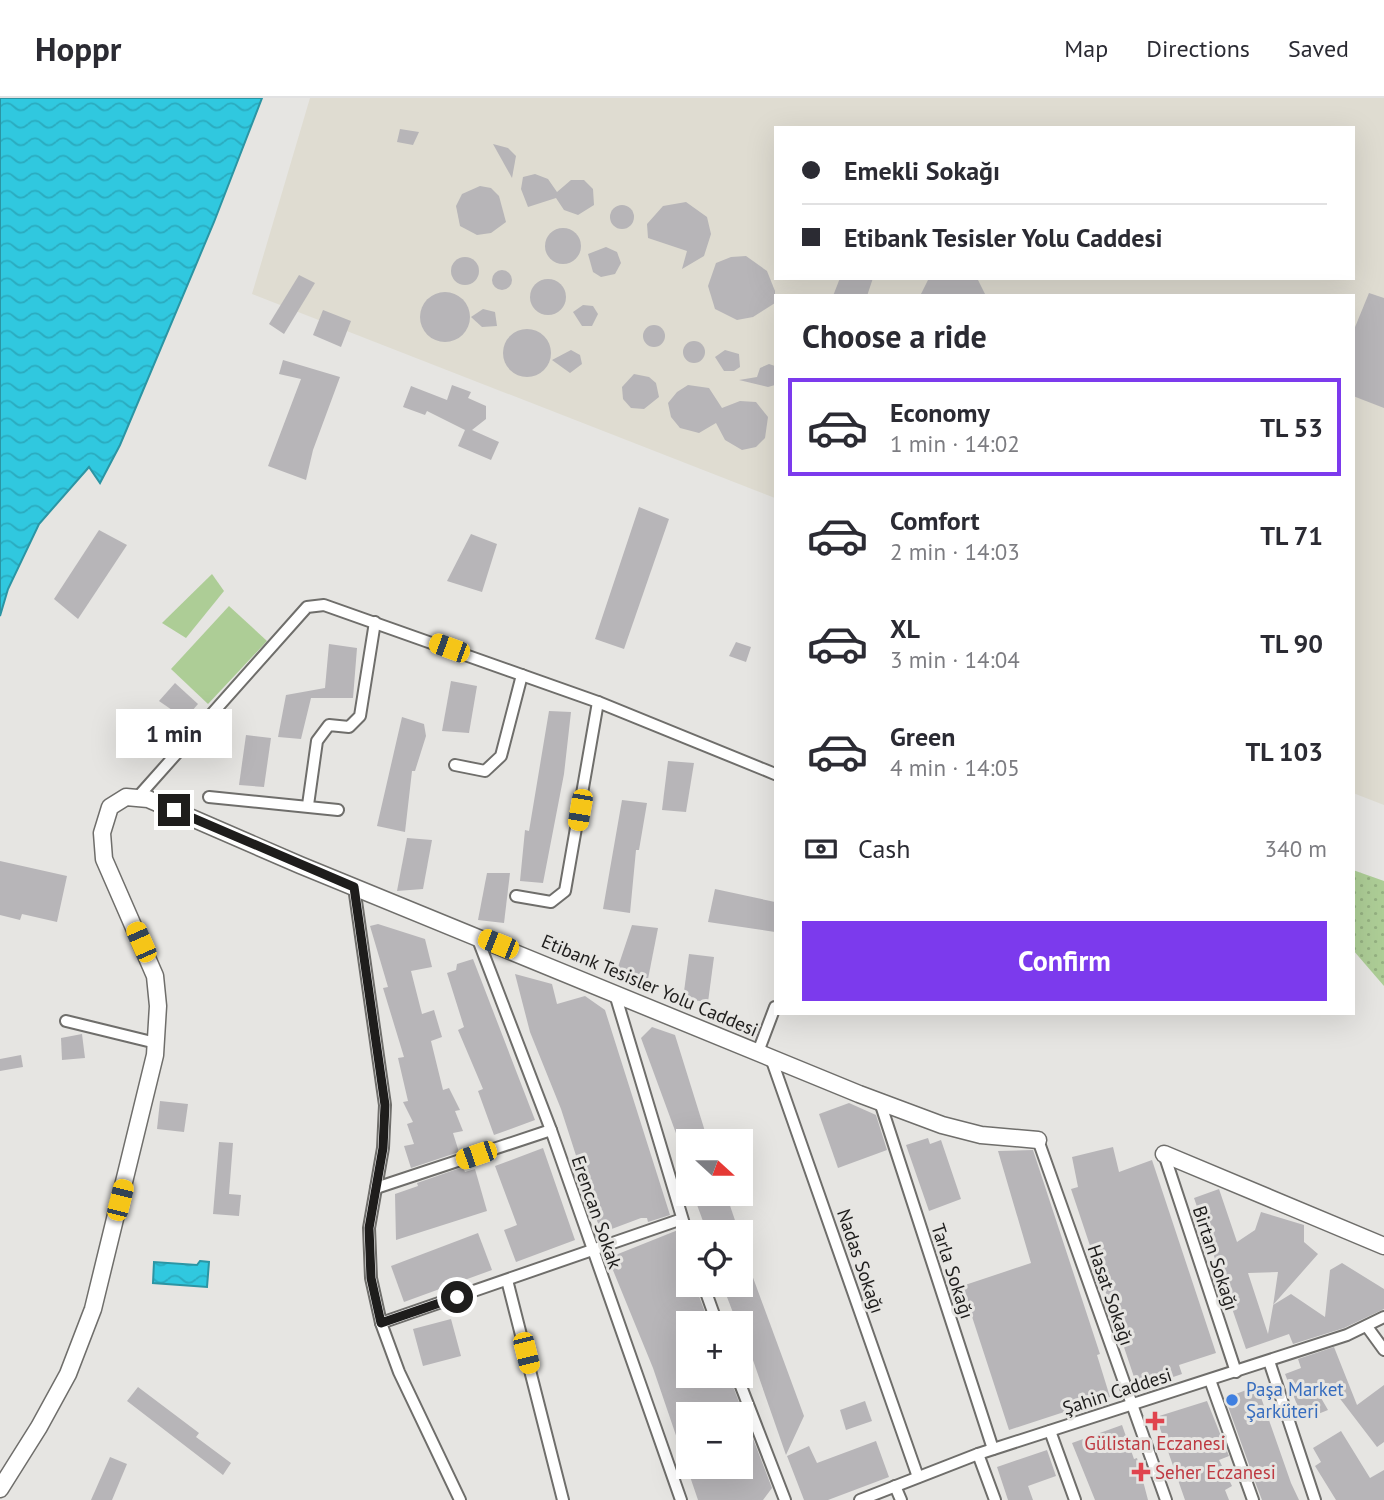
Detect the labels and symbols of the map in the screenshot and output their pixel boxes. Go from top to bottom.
car [426,631,473,665]
callout: 1 min [116,708,232,758]
car [567,787,594,833]
route end [158,794,190,826]
car [123,919,160,965]
car [475,926,522,962]
street label: Etibank Tesisler Yolu Caddesi [538,928,762,1042]
north arrow [676,1129,752,1206]
car [453,1138,500,1172]
street label: Erencan Sokak [566,1152,628,1272]
car [105,1177,136,1223]
street label: Birtan Sokağı [1188,1203,1244,1313]
street label: Nadas Sokağı [832,1206,890,1316]
street label: Tarla Sokağı [926,1220,980,1322]
street label: Hasat Sokağı [1083,1241,1139,1349]
route start [441,1281,473,1313]
car [511,1330,542,1376]
street label: Şahin Caddesi [1059,1362,1175,1420]
place label: Paşa Market Şarküteri [1246,1377,1344,1423]
marker: Paşa Market Şarküteri [1224,1392,1240,1408]
marker: Gülistan Eczanesi [1147,1413,1163,1429]
place label: Gülistan Eczanesi [1084,1431,1226,1455]
place label: Seher Eczanesi [1155,1460,1276,1484]
marker: Seher Eczanesi [1133,1464,1149,1480]

